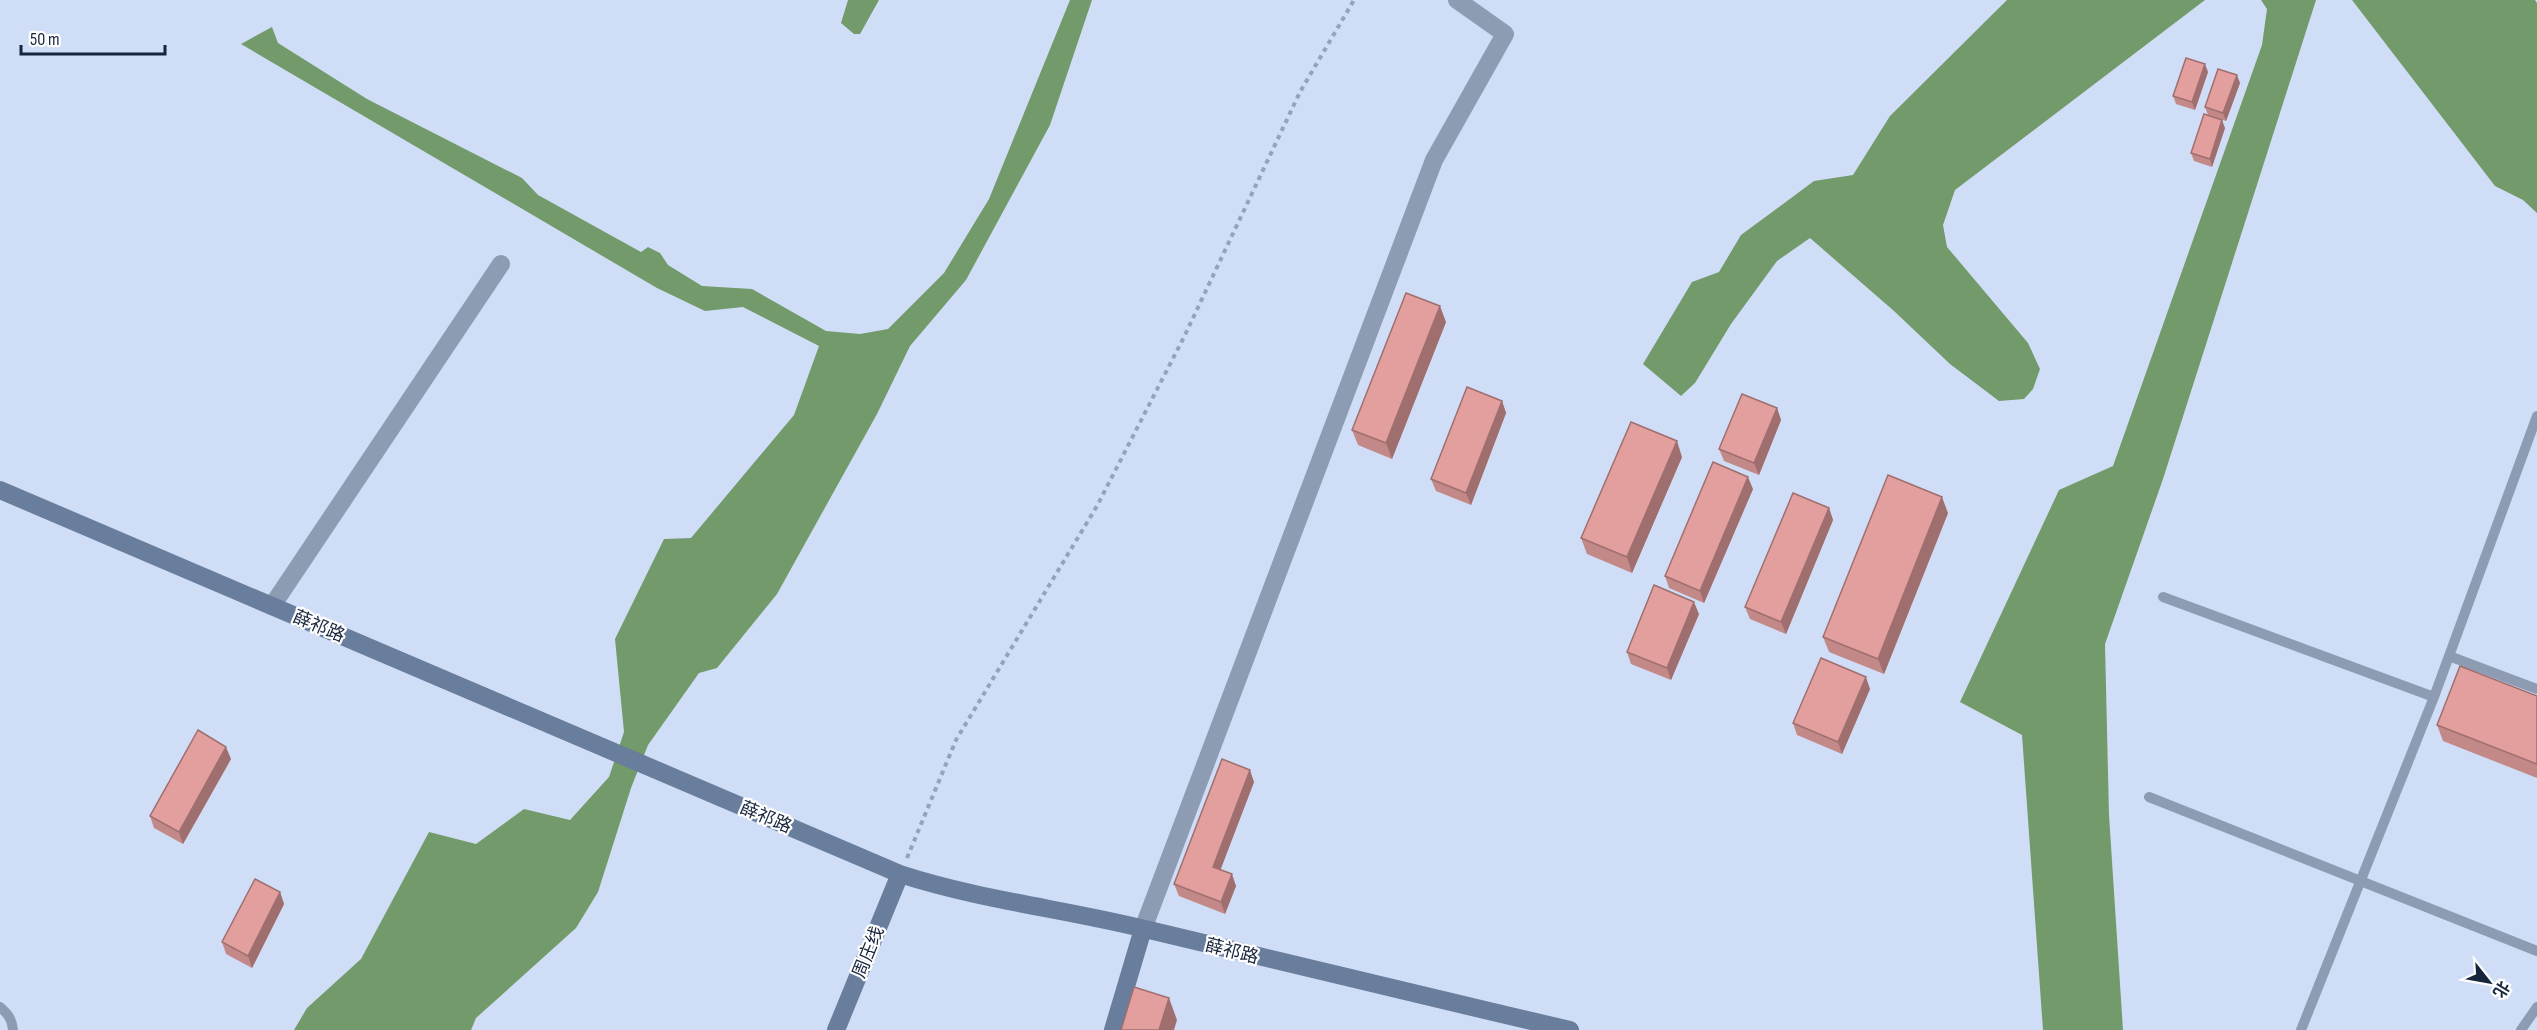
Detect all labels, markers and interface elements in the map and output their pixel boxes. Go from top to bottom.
scale bar [21,18,165,56]
text: 50 m [30,29,60,50]
street label: 薛祁路 [290,606,348,647]
street label: 薛祁路 [737,797,795,838]
street label: 周庄线 [849,923,888,981]
street label: 薛祁路 [1203,935,1261,968]
north arrow [2459,952,2519,1012]
text: 北 [2488,977,2513,1001]

